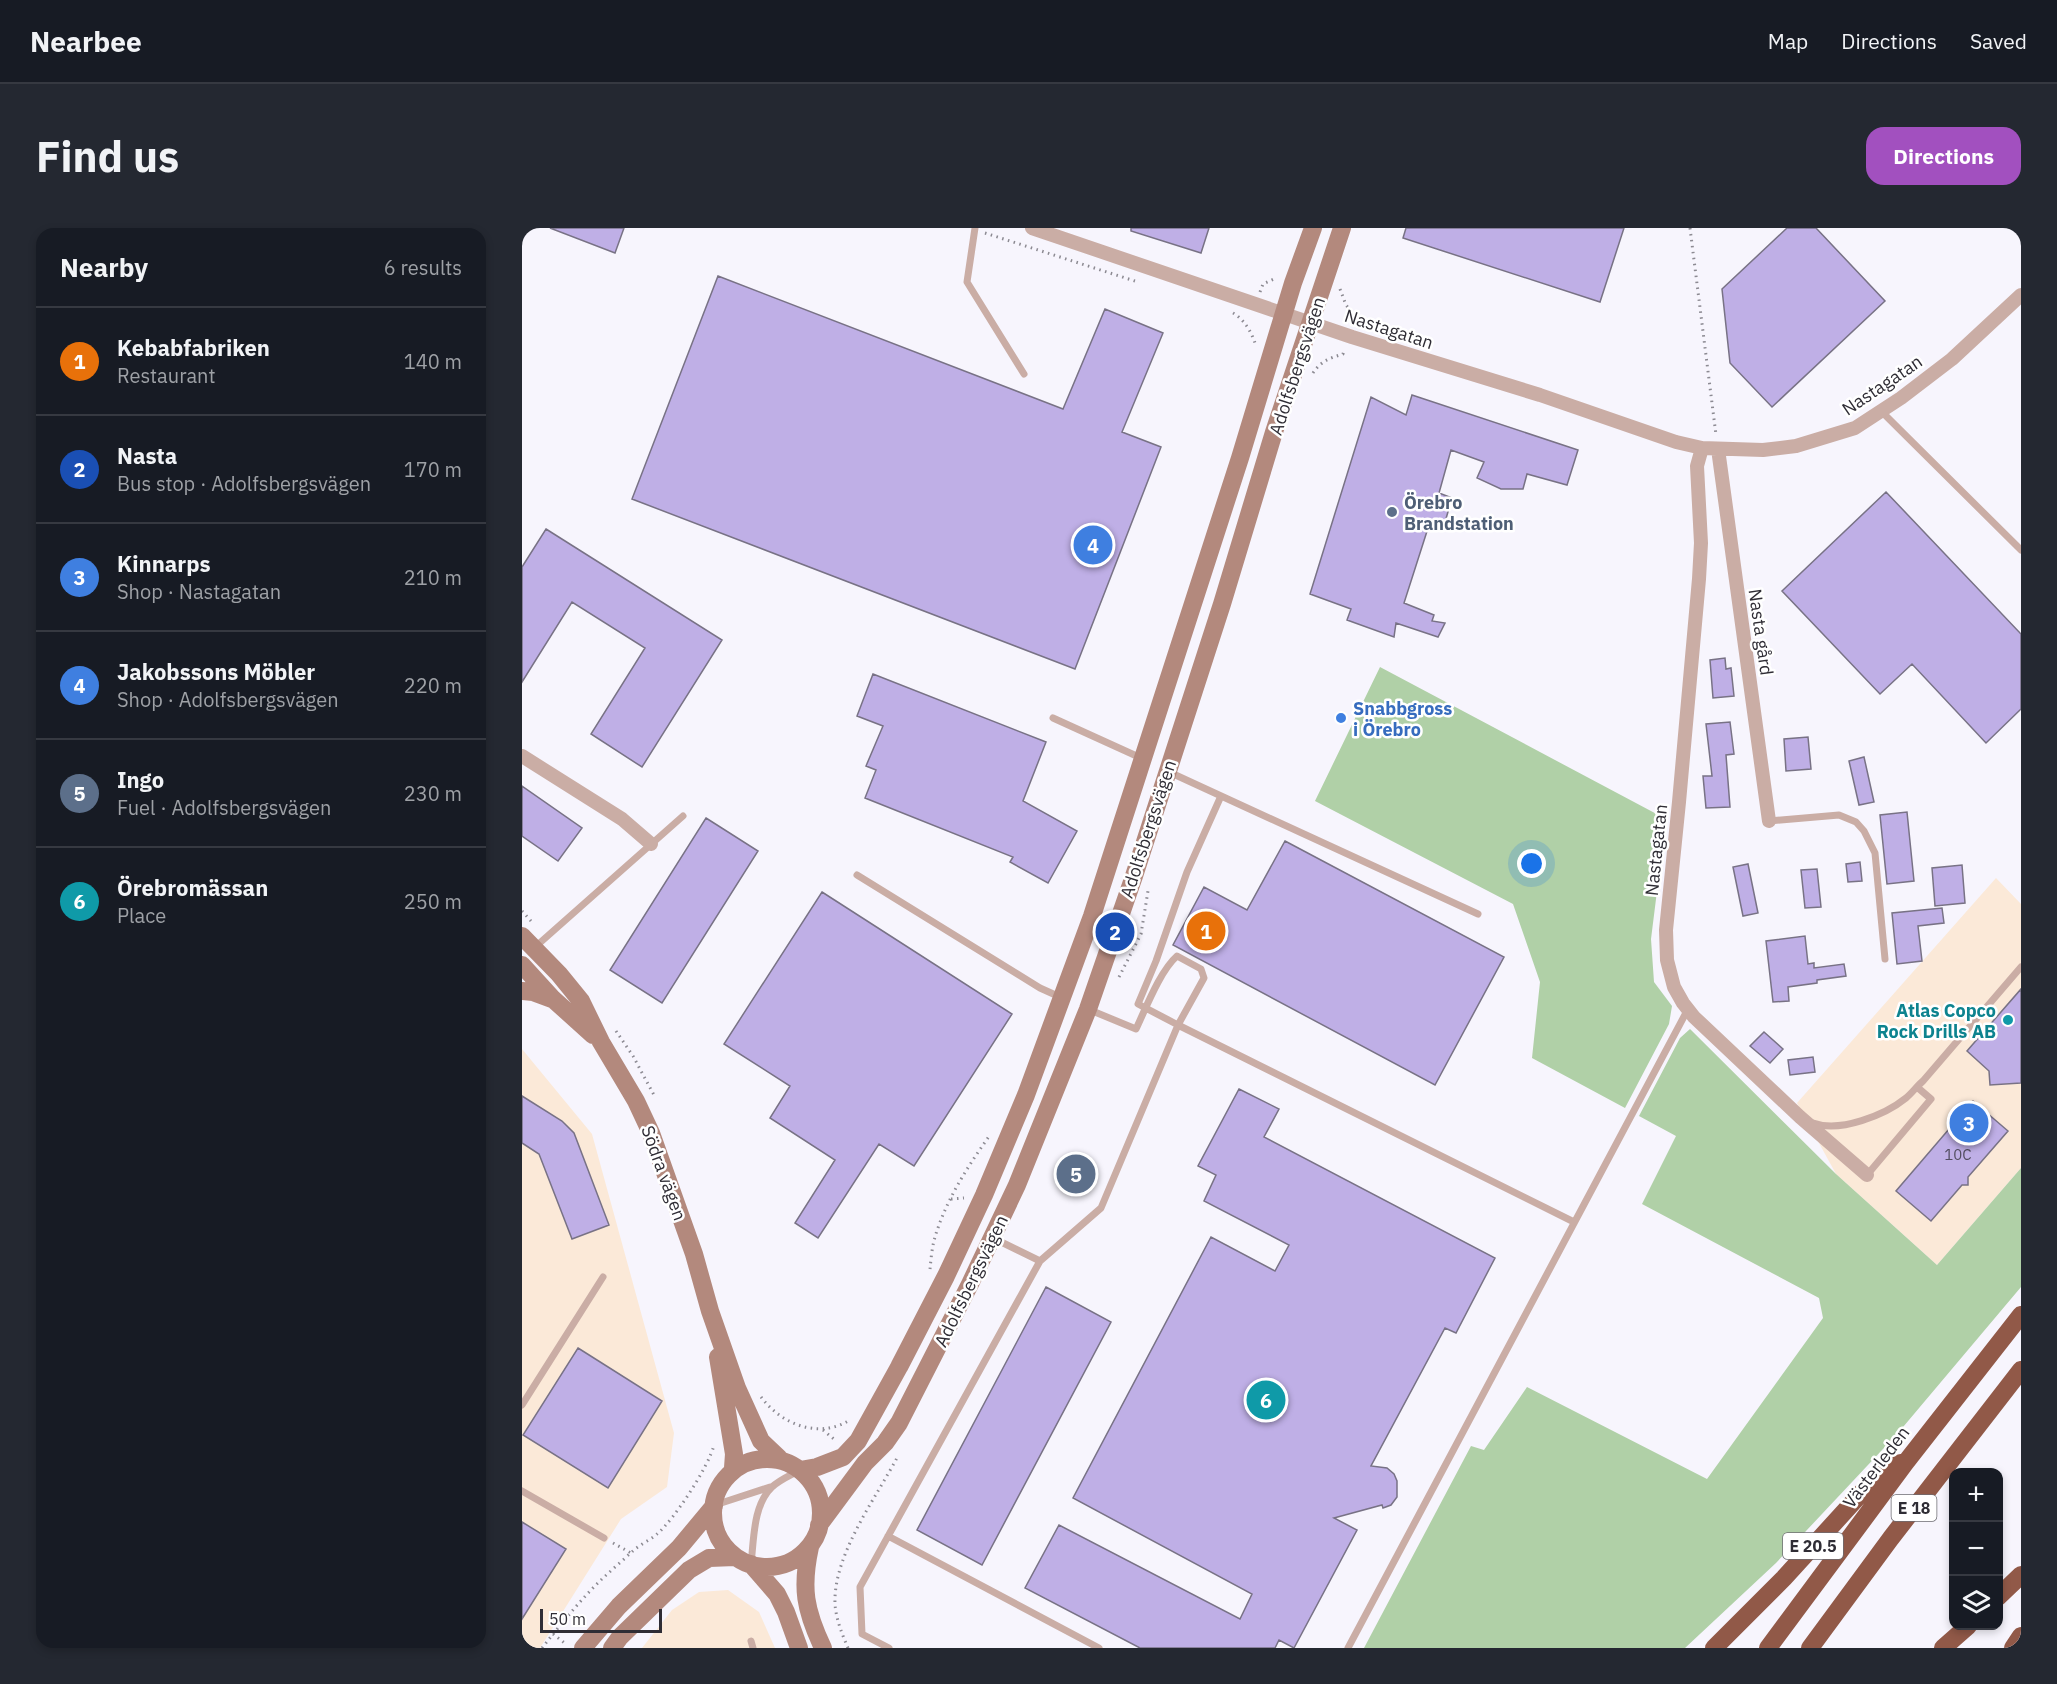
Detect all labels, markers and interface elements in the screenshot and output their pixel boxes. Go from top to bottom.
text: Nearbee [30,23,142,60]
text: Map [1768,27,1808,55]
text: Directions [1841,27,1937,55]
text: Saved [1970,27,2027,55]
button: Directions [1866,127,2021,185]
text: Find us [36,129,179,184]
text: Nearby [60,250,148,284]
text: 6 results [384,254,462,281]
street label: Adolfsbergsvägen [1264,294,1330,438]
street label: Nastagatan [1342,304,1436,354]
text: Kebabfabriken [117,333,270,362]
text: 1 [74,348,86,375]
text: 140 m [404,348,462,375]
street label: Nastagatan [1837,350,1927,420]
text: Restaurant [117,362,215,389]
text: Nasta [117,441,177,470]
text: 2 [74,456,86,483]
text: 170 m [404,456,462,483]
text: Bus stop · Adolfsbergsvägen [117,470,371,497]
place label: Örebro Brandstation [1404,491,1514,535]
marker: Örebro Brandstation [1385,505,1399,519]
pin: 4 [1074,522,1112,568]
text: Kinnarps [117,549,211,578]
text: 3 [74,564,86,591]
text: 210 m [404,564,462,591]
text: Shop · Nastagatan [117,578,281,605]
street label: Nasta gård [1744,587,1778,677]
text: Jakobssons Möbler [117,657,315,686]
text: 4 [74,672,86,699]
text: 220 m [404,672,462,699]
text: Shop · Adolfsbergsvägen [117,686,339,713]
place label: Snabbgross i Örebro [1353,697,1452,741]
marker: Snabbgross i Örebro [1334,711,1348,725]
street label: Adolfsbergsvägen [1115,757,1181,901]
text: Ingo [117,765,164,794]
text: 5 [74,780,86,807]
text: 230 m [404,780,462,807]
text: Fuel · Adolfsbergsvägen [117,794,331,821]
street label: Nastagatan [1640,803,1672,897]
your location [1517,849,1546,878]
text: Örebromässan [117,873,268,902]
text: 6 [74,888,86,915]
text: 250 m [404,888,462,915]
text: Place [117,902,166,929]
pin: 1 [1186,908,1226,954]
pin: 2 [1096,910,1134,954]
place label: Atlas Copco Rock Drills AB [1877,999,1996,1043]
marker: Atlas Copco Rock Drills AB [2001,1013,2015,1027]
pin: 3 [1950,1100,1988,1146]
street label: Södra vägen [636,1122,692,1224]
house number: 10C [1944,1145,1972,1164]
pin: 5 [1056,1152,1096,1196]
street label: Adolfsbergsvägen [929,1211,1013,1351]
pin: 6 [1246,1378,1286,1422]
street label: Västerleden [1838,1421,1914,1513]
map controls [1949,1468,2003,1630]
button: + [1949,1468,2003,1522]
road number: E 18 [1892,1495,1936,1521]
button: − [1949,1522,2003,1576]
road number: E 20.5 [1783,1533,1843,1559]
button: layers [1949,1576,2003,1630]
scale bar [540,1606,662,1634]
text: 50 m [549,1609,586,1629]

